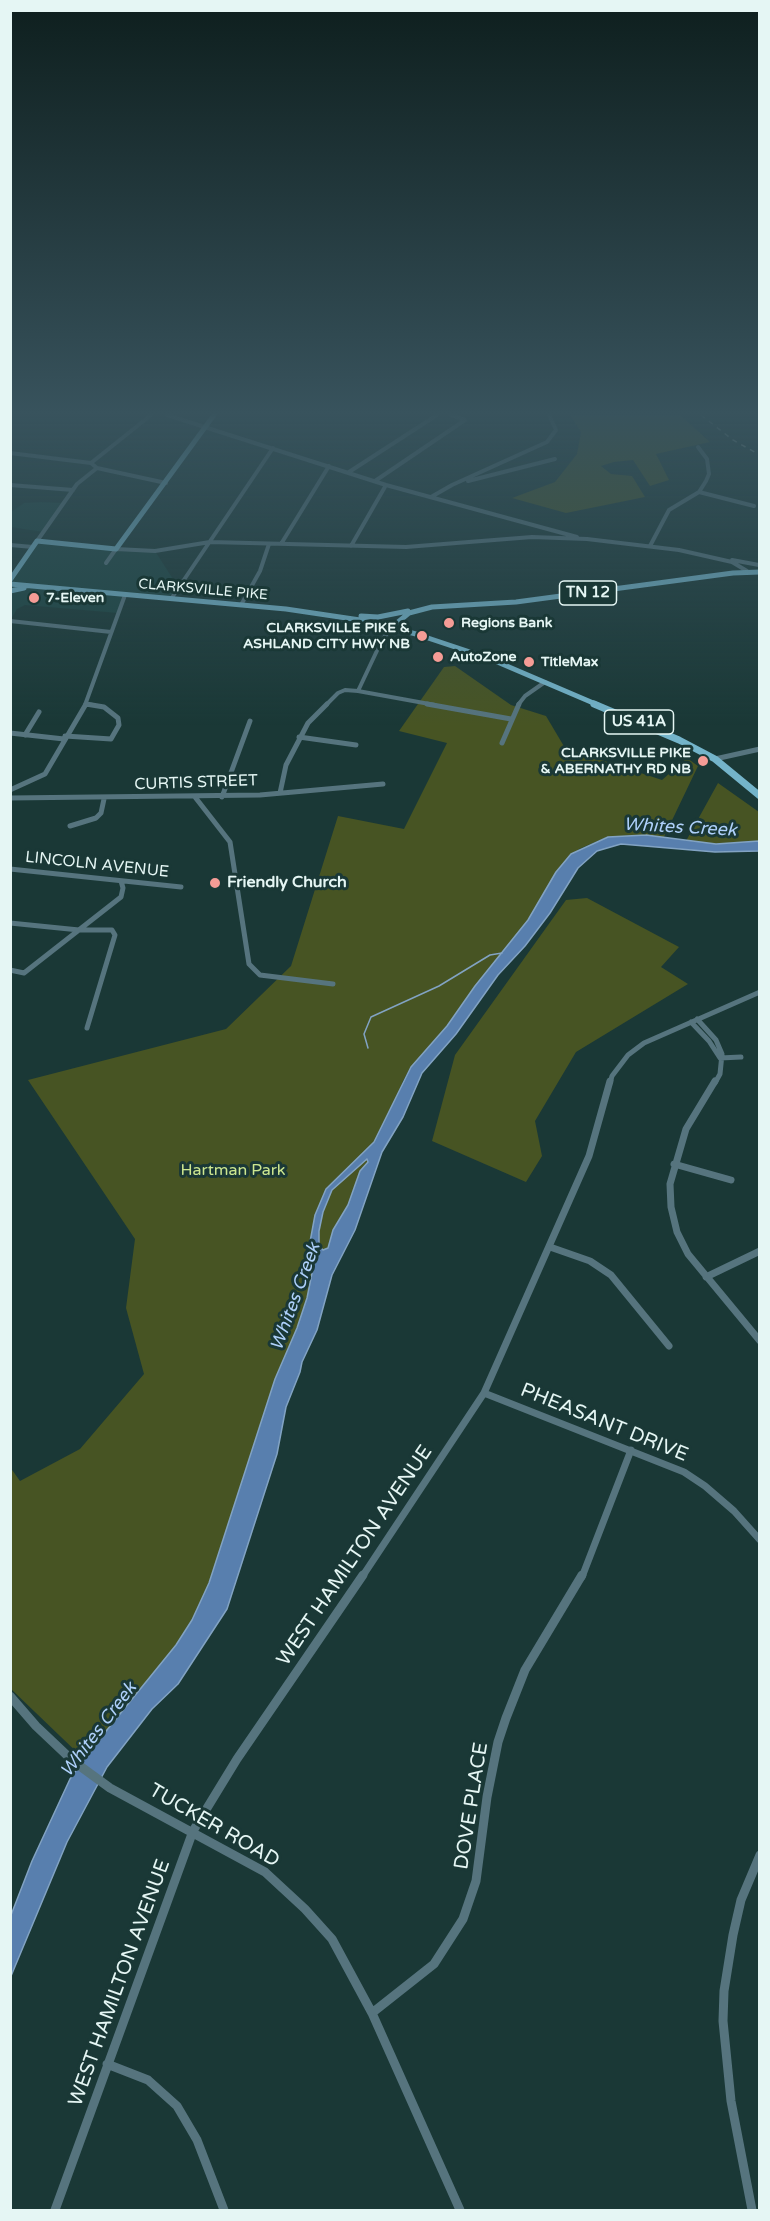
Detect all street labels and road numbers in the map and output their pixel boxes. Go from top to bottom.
street label: CLARKSVILLE PIKE [138,576,268,604]
road number: TN 12 [560,581,616,605]
road number: US 41A [604,710,674,734]
street label: CURTIS STREET [134,771,258,795]
street label: LINCOLN AVENUE [24,848,170,882]
street label: PHEASANT DRIVE [517,1378,691,1468]
street label: WEST HAMILTON AVENUE [272,1441,438,1671]
street label: DOVE PLACE [450,1741,494,1871]
street label: TUCKER ROAD [144,1779,284,1873]
street label: WEST HAMILTON AVENUE [64,1856,176,2110]

